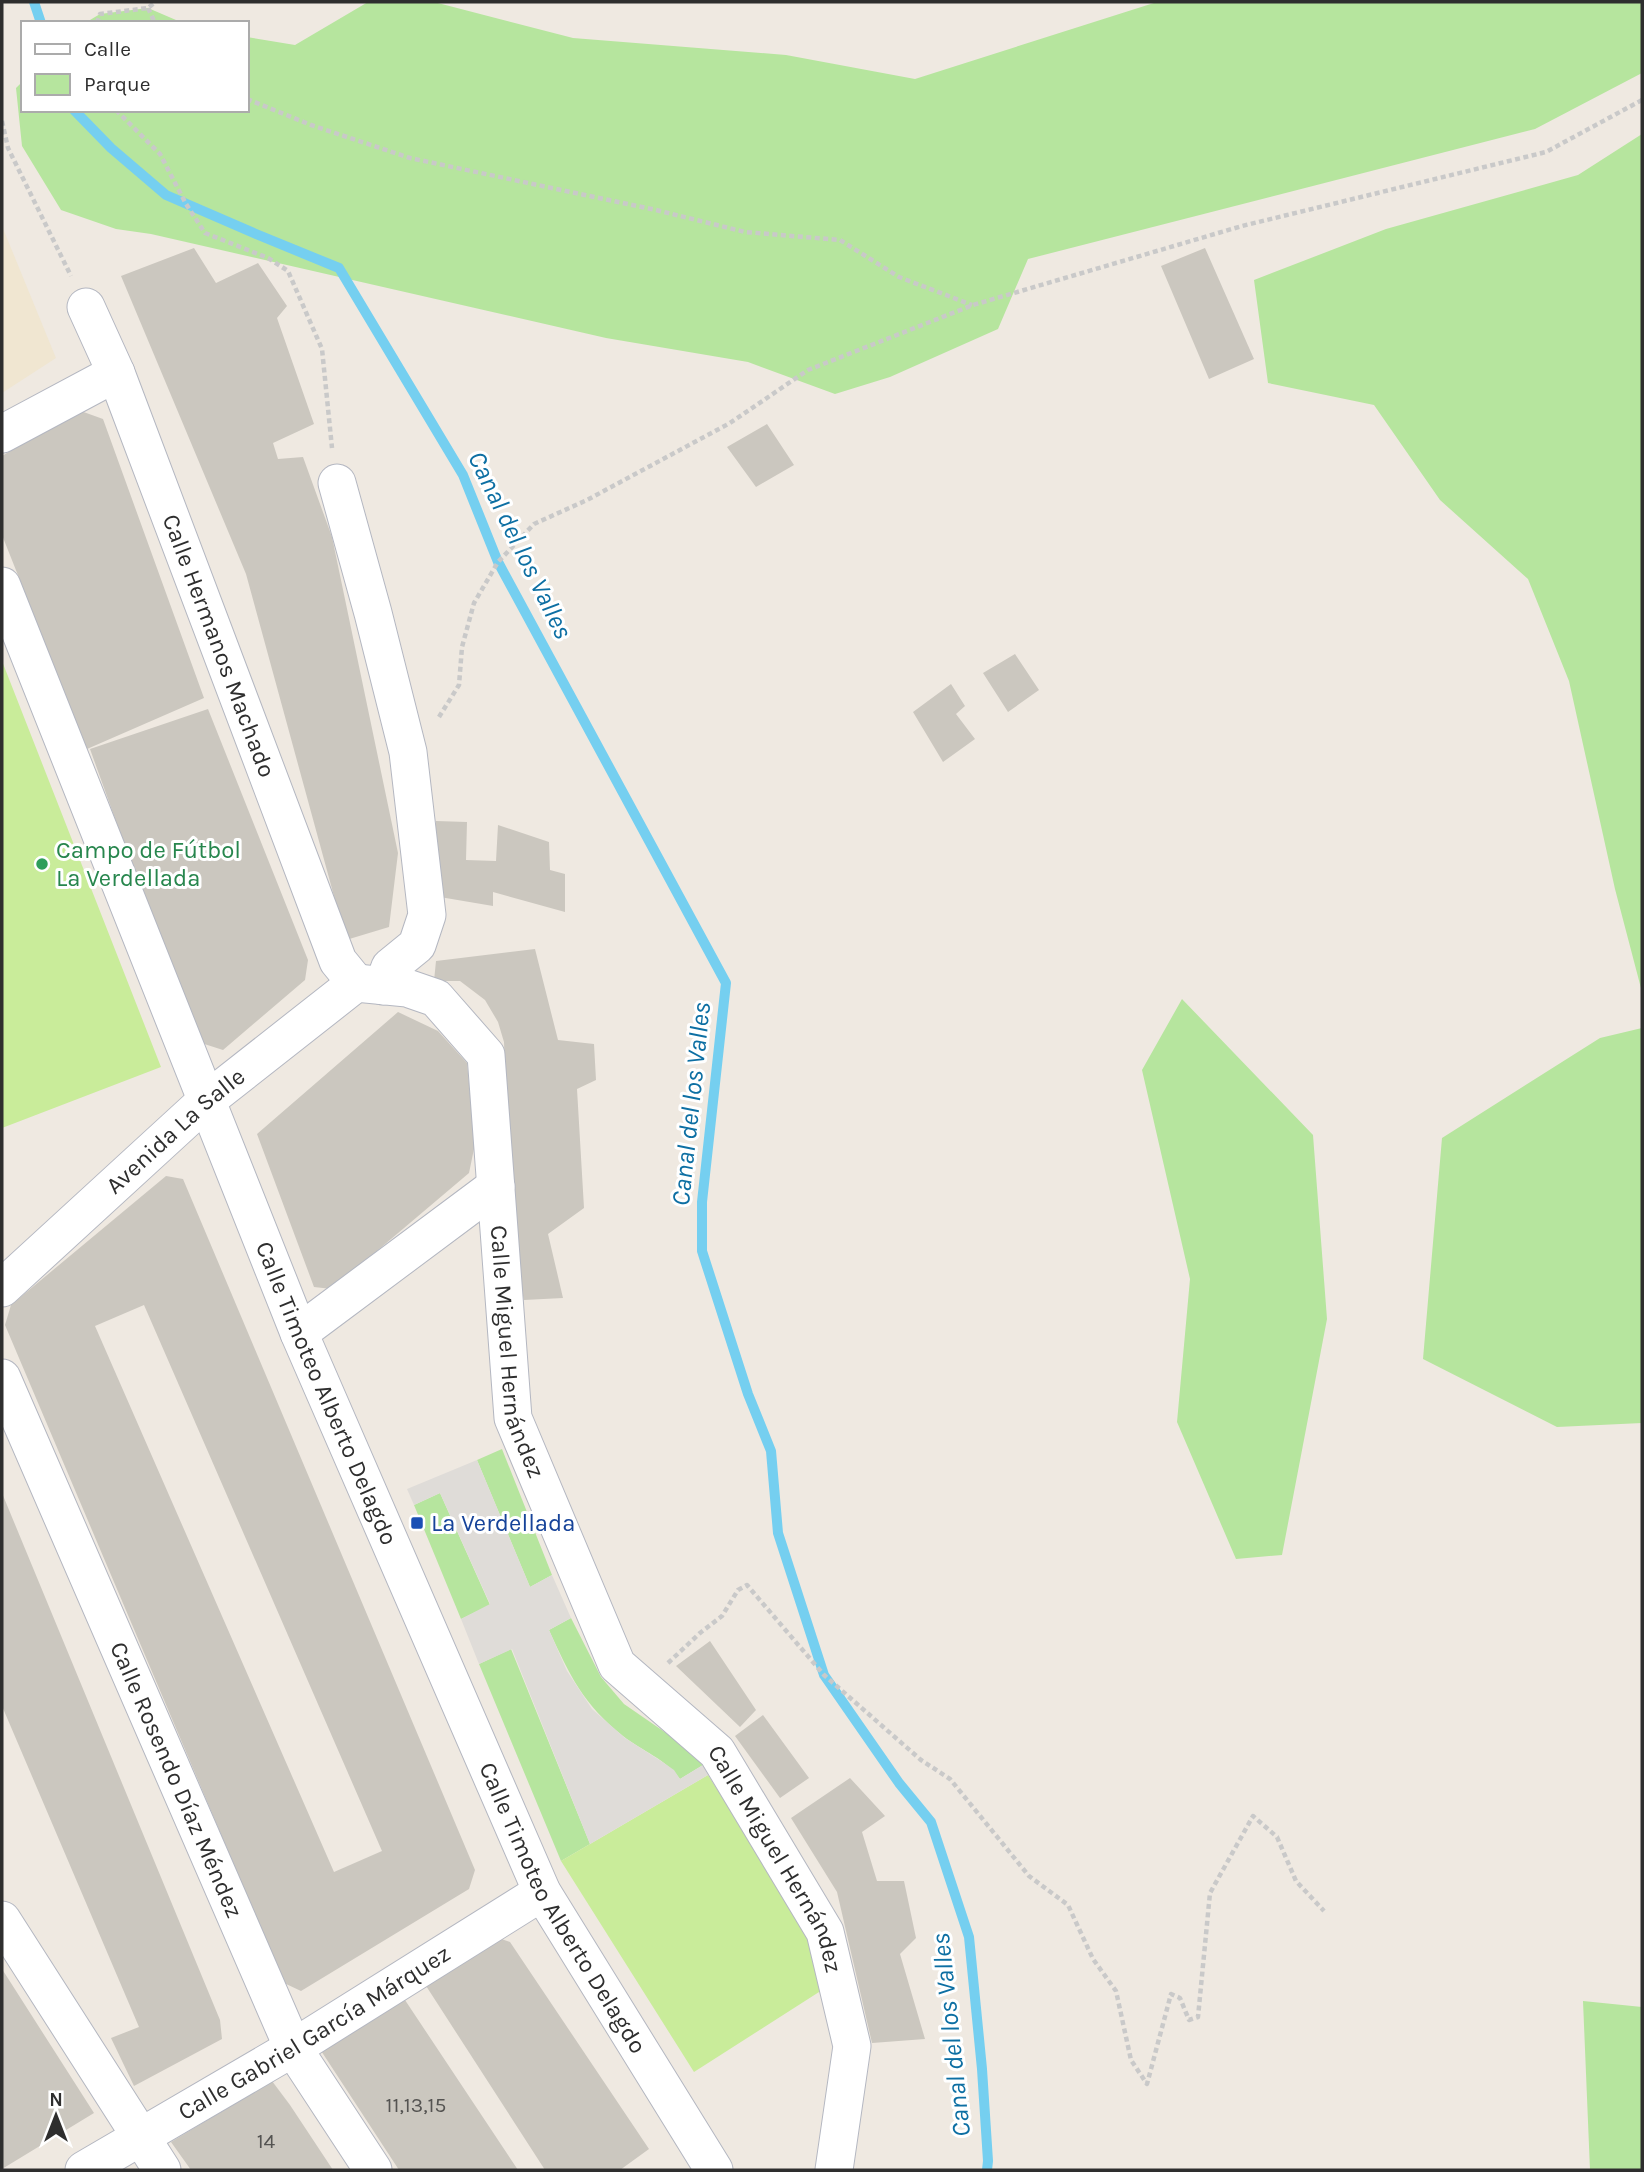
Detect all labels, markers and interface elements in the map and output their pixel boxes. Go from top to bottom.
legend [21,21,248,112]
text: Calle [84,37,131,61]
text: Parque [84,72,151,96]
water label: Canal del los Valles [461,446,579,644]
street label: Calle Hermanos Machado [157,510,281,781]
place label: Campo de Fútbol La Verdellada [56,836,241,892]
marker: Campo de Fútbol La Verdellada [34,856,50,872]
water label: Canal del los Valles [665,1000,717,1208]
street label: Avenida La Salle [100,1062,250,1200]
street label: Calle Miguel Hernández [485,1224,551,1482]
street label: Calle Timoteo Alberto Delagdo [250,1237,403,1549]
place label: La Verdellada [431,1509,576,1537]
marker: La Verdellada [409,1515,425,1531]
street label: Calle Rosendo Díaz Méndez [104,1637,249,1922]
street label: Calle Miguel Hernández [702,1740,848,1975]
street label: Calle Timoteo Alberto Delagdo [473,1758,652,2058]
water label: Canal del los Valles [925,1931,977,2139]
street label: Calle Gabriel García Márquez [173,1939,455,2126]
north arrow [21,2081,91,2151]
text: N [49,2089,63,2111]
house number: 11,13,15 [386,2093,446,2117]
house number: 14 [257,2129,276,2153]

